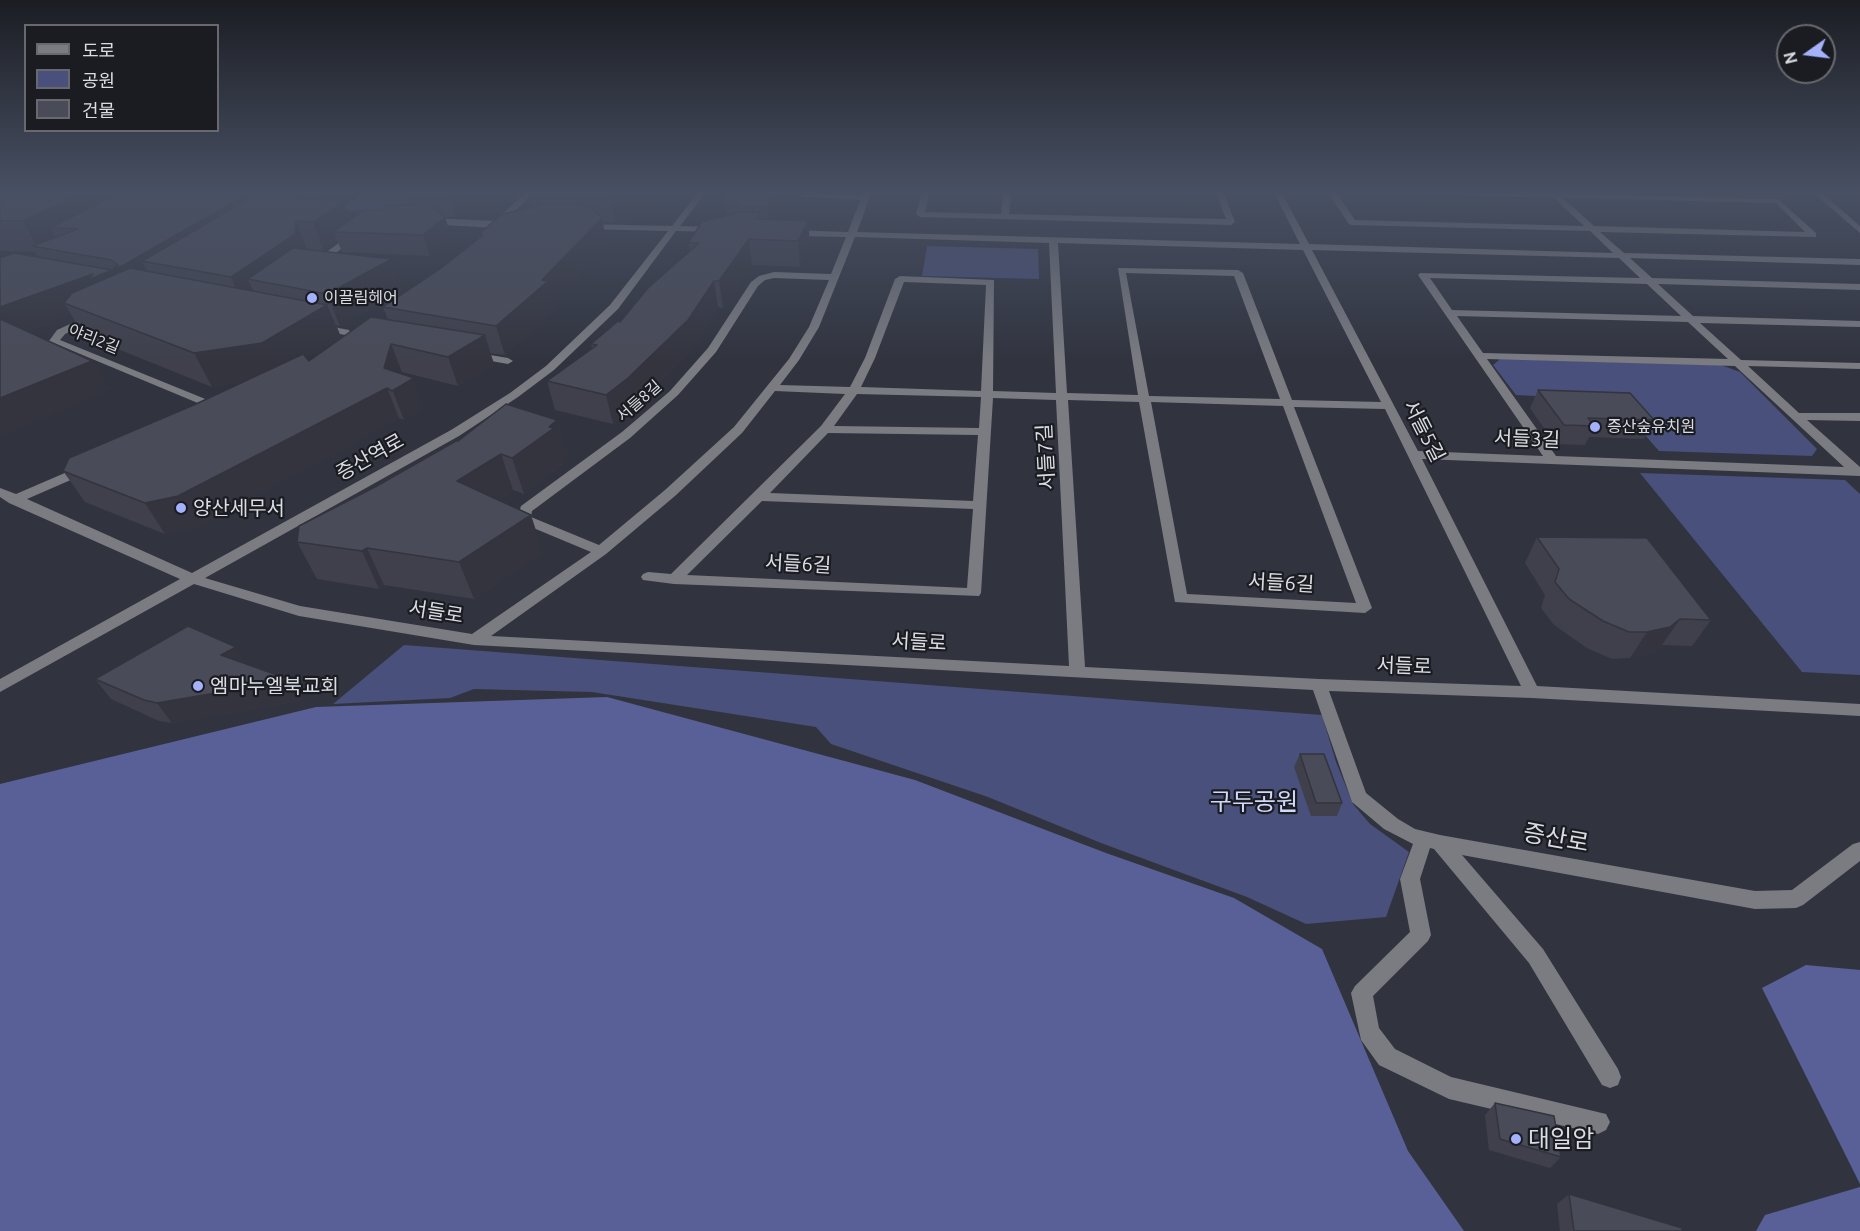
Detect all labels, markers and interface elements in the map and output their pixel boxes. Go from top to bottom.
legend [24,24,219,132]
north arrow [1776,24,1836,84]
text: 도로 [82,40,115,60]
text: N [1780,50,1801,66]
text: 공원 [82,70,115,90]
text: 건물 [82,100,115,120]
place label: 이끌림헤어 [324,288,398,308]
marker: 이끌림헤어 [305,291,319,305]
street label: 야리2길 [66,320,122,358]
street label: 서들8길 [613,376,665,426]
street label: 서들5길 [1398,396,1450,466]
place label: 증산숲유치원 [1607,417,1695,437]
marker: 증산숲유치원 [1588,420,1602,434]
street label: 서들7길 [1032,423,1060,491]
street label: 서들3길 [1493,426,1561,452]
street label: 증산역로 [332,429,408,485]
place label: 양산세무서 [193,496,285,520]
marker: 양산세무서 [174,501,188,515]
street label: 서들6길 [764,550,832,578]
street label: 서들6길 [1247,569,1315,597]
street label: 서들로 [407,596,465,628]
street label: 서들로 [891,629,947,655]
street label: 서들로 [1376,653,1432,679]
place label: 엠마누엘북교회 [210,674,339,698]
marker: 엠마누엘북교회 [191,679,205,693]
park label: 구두공원 [1210,788,1298,816]
street label: 증산로 [1521,818,1591,858]
place label: 대일암 [1528,1125,1594,1153]
marker: 대일암 [1509,1132,1523,1146]

